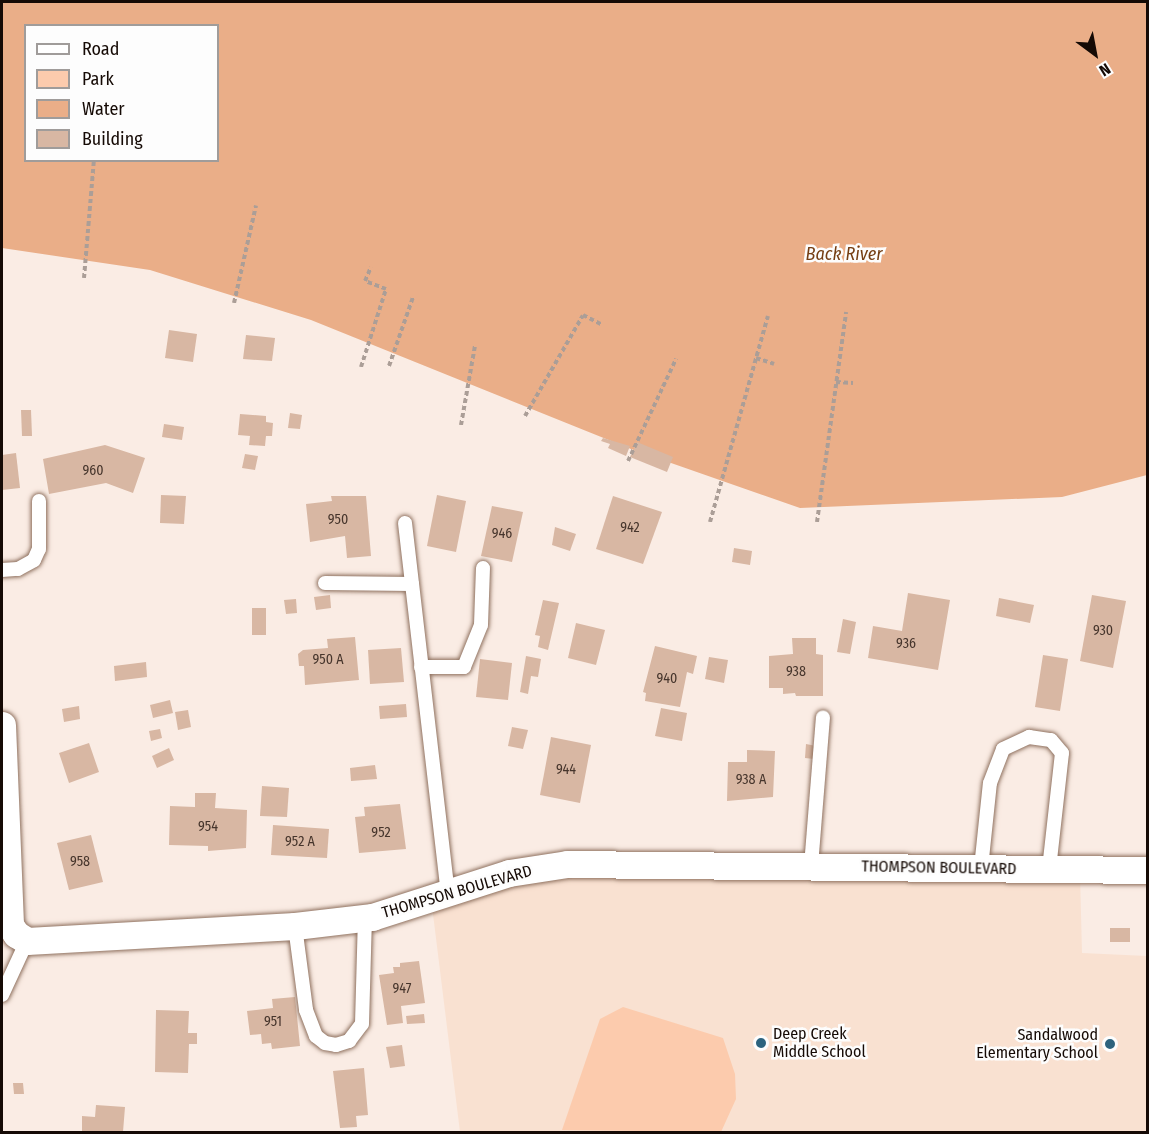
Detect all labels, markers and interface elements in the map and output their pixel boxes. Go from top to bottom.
legend [24,24,219,162]
north arrow [1065,24,1125,84]
text: Road [82,38,119,60]
text: N [1096,59,1114,80]
text: Park [82,68,114,90]
text: Water [82,98,125,120]
text: Building [82,128,143,150]
water label: Back River [806,243,882,265]
house number: 960 [82,463,104,479]
house number: 950 [328,512,348,528]
house number: 942 [620,520,640,536]
house number: 946 [492,526,512,542]
house number: 930 [1093,623,1113,639]
house number: 936 [896,636,916,652]
house number: 950 A [312,652,344,668]
house number: 938 [786,664,806,680]
house number: 940 [657,671,677,687]
house number: 944 [556,762,576,778]
house number: 938 A [736,772,766,788]
house number: 954 [198,819,218,835]
house number: 952 [371,825,391,841]
house number: 952 A [285,834,315,850]
house number: 958 [70,854,90,870]
street label: THOMPSON BOULEVARD [861,857,1017,879]
street label: THOMPSON BOULEVARD [380,861,534,923]
house number: 947 [393,981,411,997]
house number: 951 [264,1014,282,1030]
place label: Deep Creek Middle School [773,1024,866,1062]
place label: Sandalwood Elementary School [976,1025,1098,1063]
marker: Deep Creek Middle School [754,1036,768,1050]
marker: Sandalwood Elementary School [1103,1037,1117,1051]

